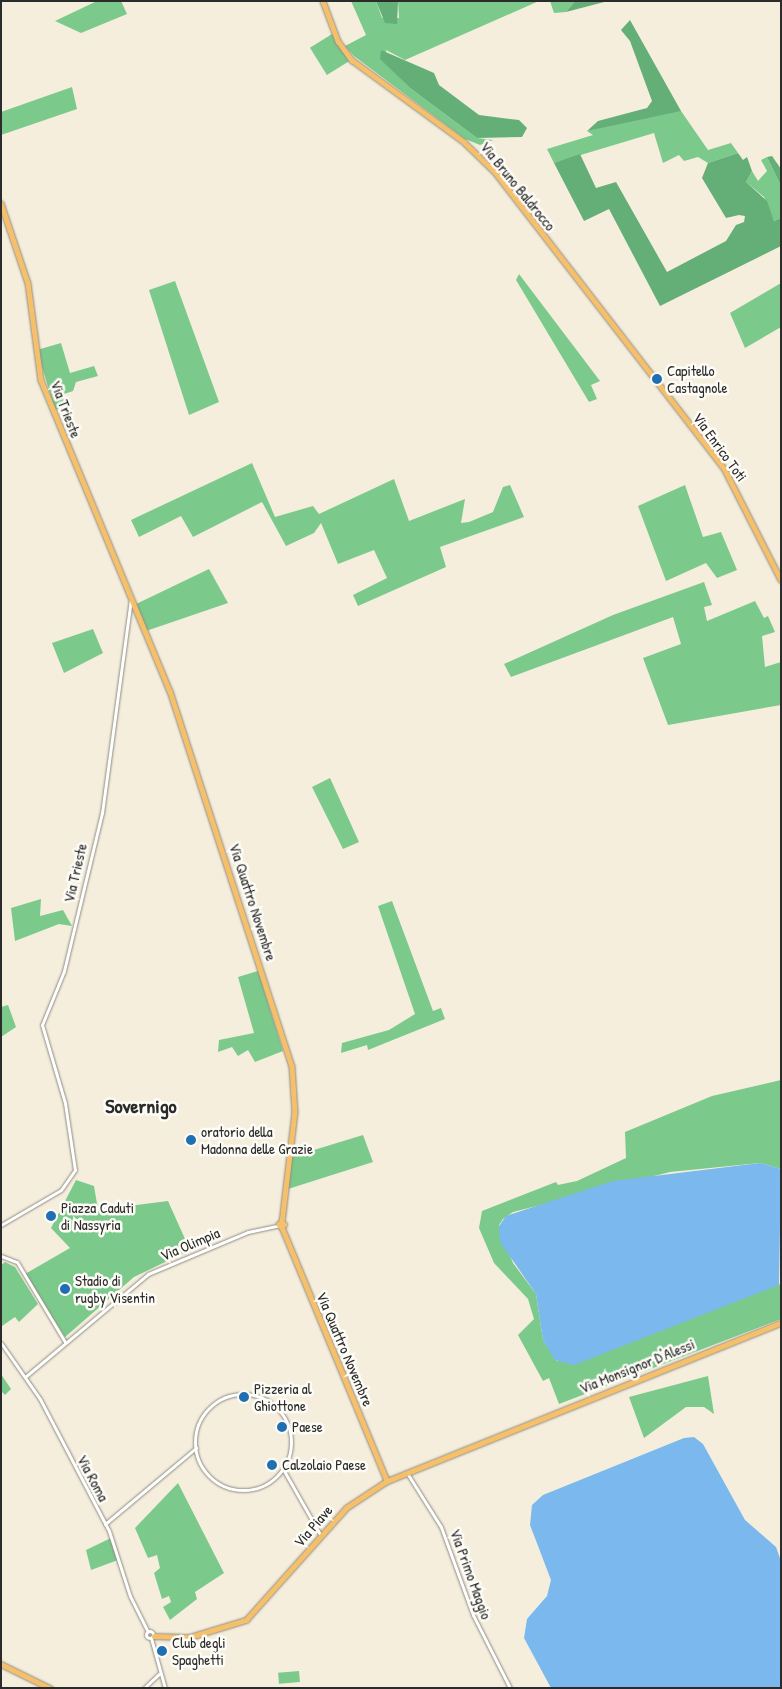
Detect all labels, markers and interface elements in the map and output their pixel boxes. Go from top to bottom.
street label: Via Bruno Baldrocco [477,138,559,234]
place label: Capitello Castagnole [667,361,727,396]
marker: Capitello Castagnole [651,373,663,385]
street label: Via Trieste [47,378,85,440]
street label: Via Enrico Toti [689,409,751,485]
street label: Via Quattro Novembre [226,841,280,963]
street label: Via Trieste [59,842,91,904]
district label: Sovernigo [105,1093,177,1117]
place label: oratorio della Madonna delle Grazie [201,1122,313,1157]
marker: oratorio della Madonna delle Grazie [185,1134,197,1146]
place label: Piazza Caduti di Nassyria [61,1198,134,1233]
marker: Piazza Caduti di Nassyria [45,1210,57,1222]
street label: Via Olimpia [158,1223,222,1265]
place label: Stadio di rugby Visentin [75,1271,155,1306]
marker: Stadio di rugby Visentin [59,1283,71,1295]
street label: Via Quattro Novembre [313,1289,377,1409]
street label: Via Monsignor D'Alessi [577,1335,697,1397]
place label: Pizzeria al Ghiottone [254,1379,312,1414]
marker: Pizzeria al Ghiottone [238,1391,250,1403]
place label: Paese [292,1418,323,1436]
marker: Paese [276,1421,288,1433]
street label: Via Roma [73,1452,113,1504]
place label: Calzolaio Paese [282,1456,366,1474]
marker: Calzolaio Paese [266,1459,278,1471]
street label: Via Piave [290,1501,336,1551]
street label: Via Primo Maggio [446,1526,496,1622]
place label: Club degli Spaghetti [172,1633,226,1668]
marker: Club degli Spaghetti [156,1645,168,1657]

